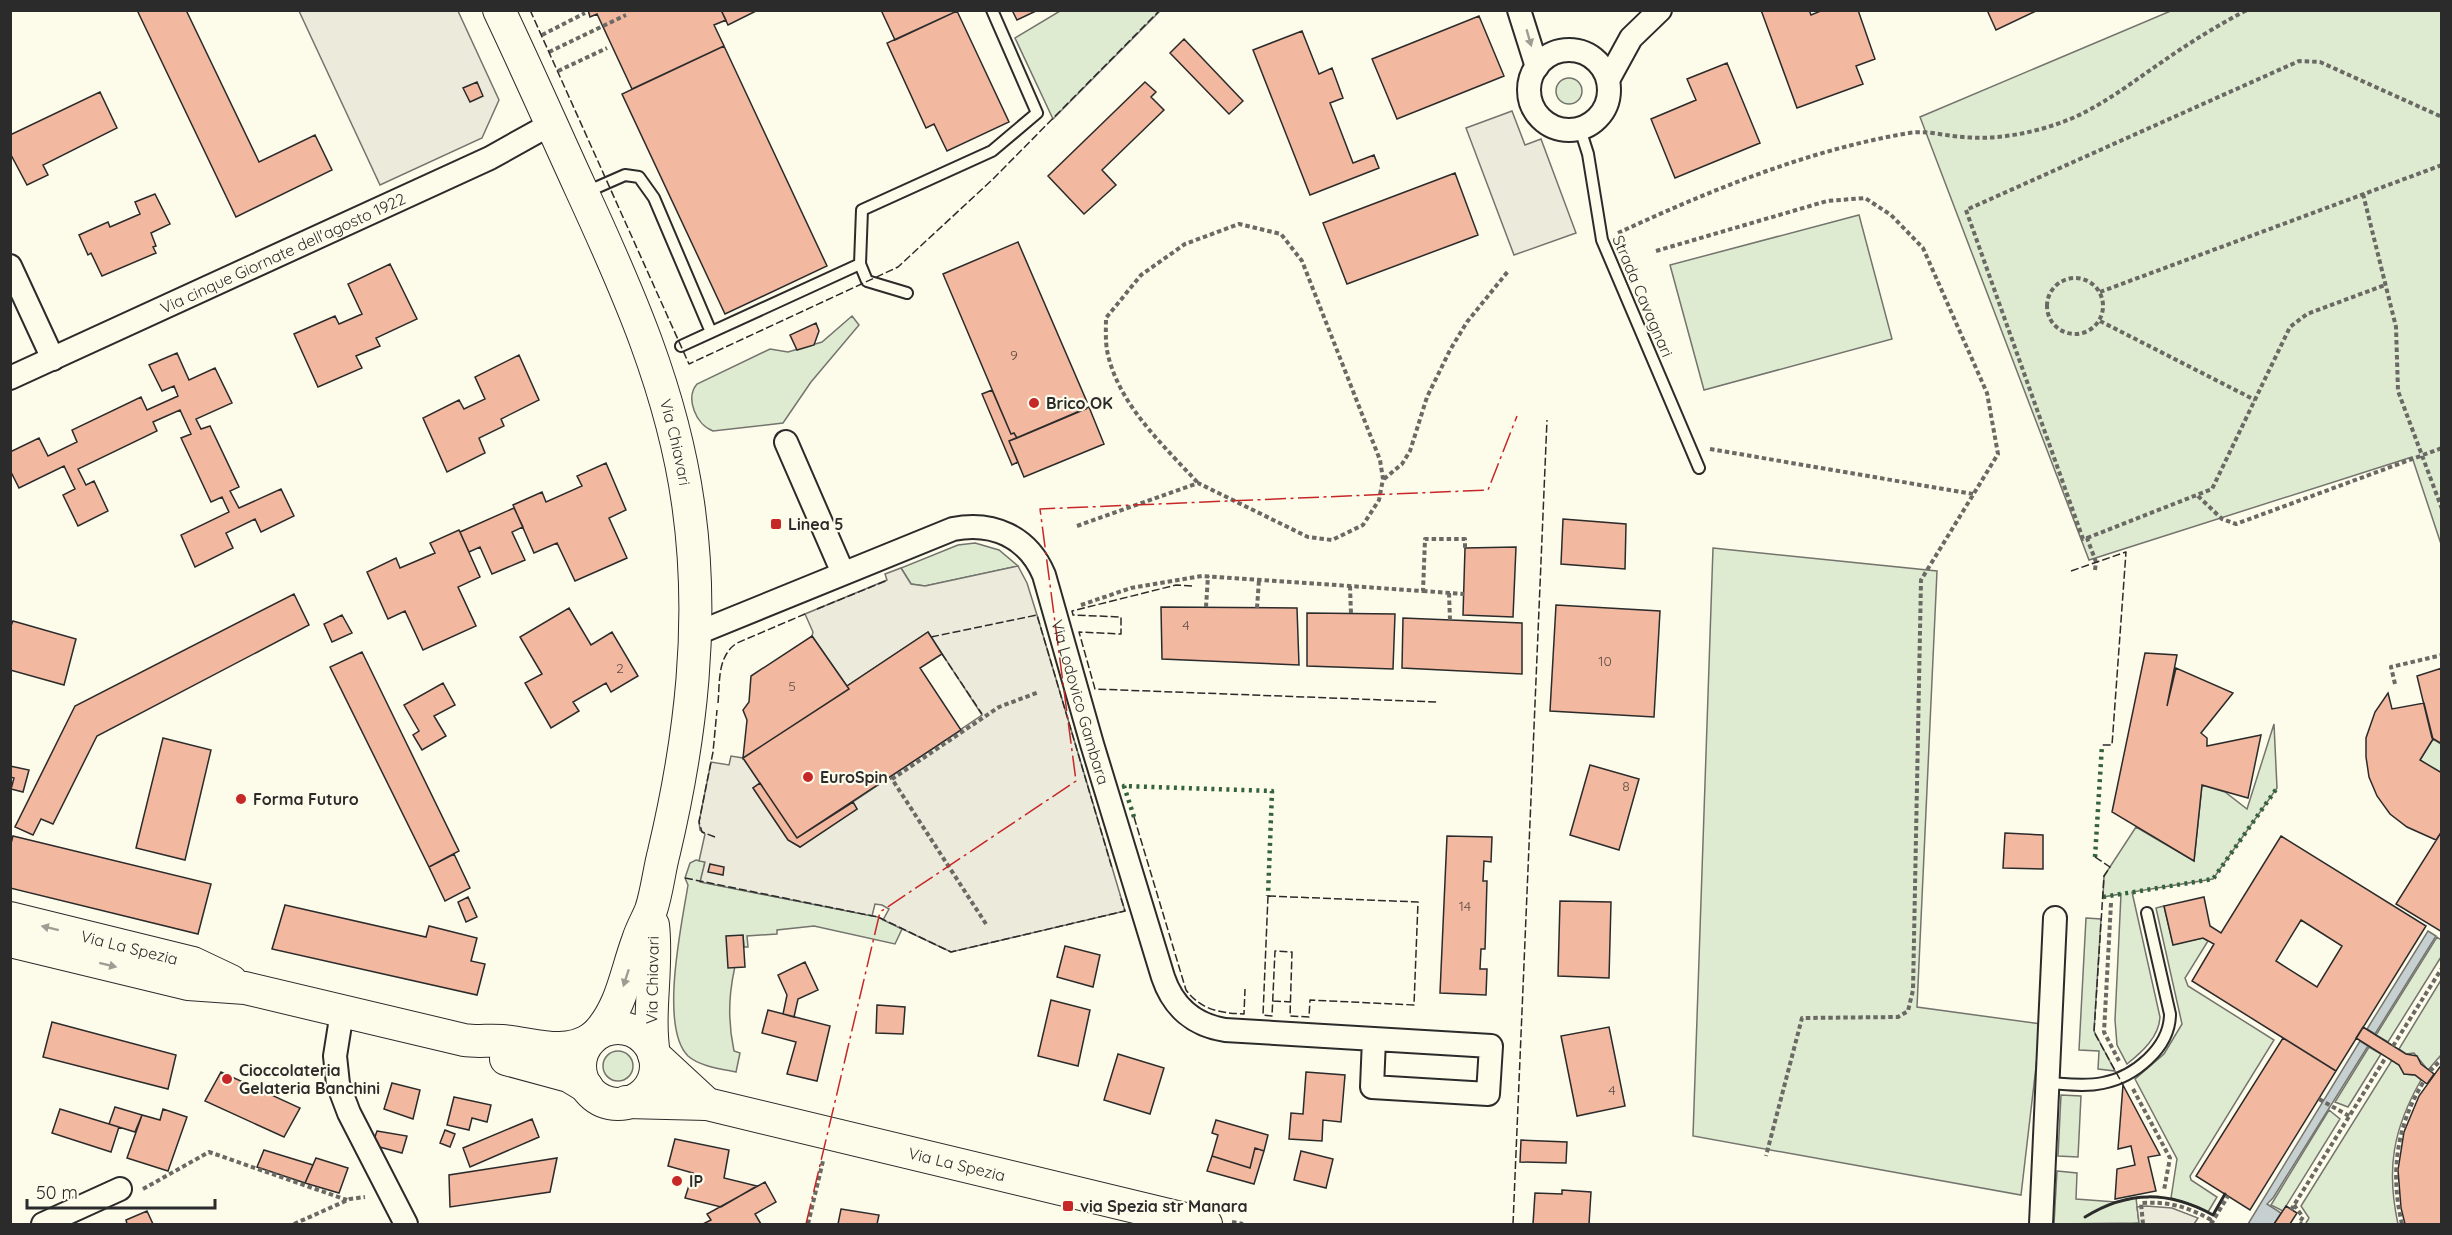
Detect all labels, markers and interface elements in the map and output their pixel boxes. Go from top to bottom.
one-way arrow [1525,29,1534,47]
street label: Via cinque Giornate dell'agosto 1922 [157,188,409,318]
street label: Strada Cavagnari [1608,232,1678,360]
house number: 9 [1010,346,1018,364]
place label: Brico OK [1046,393,1113,413]
marker: Brico OK [1027,396,1041,410]
street label: Via Chiavari [656,397,695,487]
place label: Linea 5 [788,514,844,534]
marker: Linea 5 [769,517,783,531]
house number: 4 [1182,616,1190,634]
street label: Via Lodovico Gambara [1047,617,1114,787]
house number: 10 [1598,652,1612,670]
house number: 2 [616,659,624,677]
house number: 5 [788,677,796,695]
place label: EuroSpin [820,767,888,787]
marker: EuroSpin [801,770,815,784]
house number: 8 [1622,777,1630,795]
place label: Forma Futuro [253,789,359,809]
marker: Forma Futuro [234,792,248,806]
house number: 14 [1459,897,1471,915]
one-way arrow [40,923,59,932]
street label: Via La Spezia [79,926,180,969]
street label: Via Chiavari [641,936,663,1024]
one-way arrow [99,960,117,970]
one-way arrow [621,969,631,987]
place label: Cioccolateria Gelateria Banchini [239,1060,380,1098]
marker: Cioccolateria Gelateria Banchini [220,1072,234,1086]
house number: 4 [1608,1081,1616,1099]
street label: Via La Spezia [906,1143,1007,1185]
place label: IP [689,1171,703,1191]
scale bar [27,1172,214,1210]
marker: IP [670,1174,684,1188]
text: 50 m [36,1181,78,1204]
place label: via Spezia str Manara [1080,1196,1248,1216]
marker: via Spezia str Manara [1061,1199,1075,1213]

